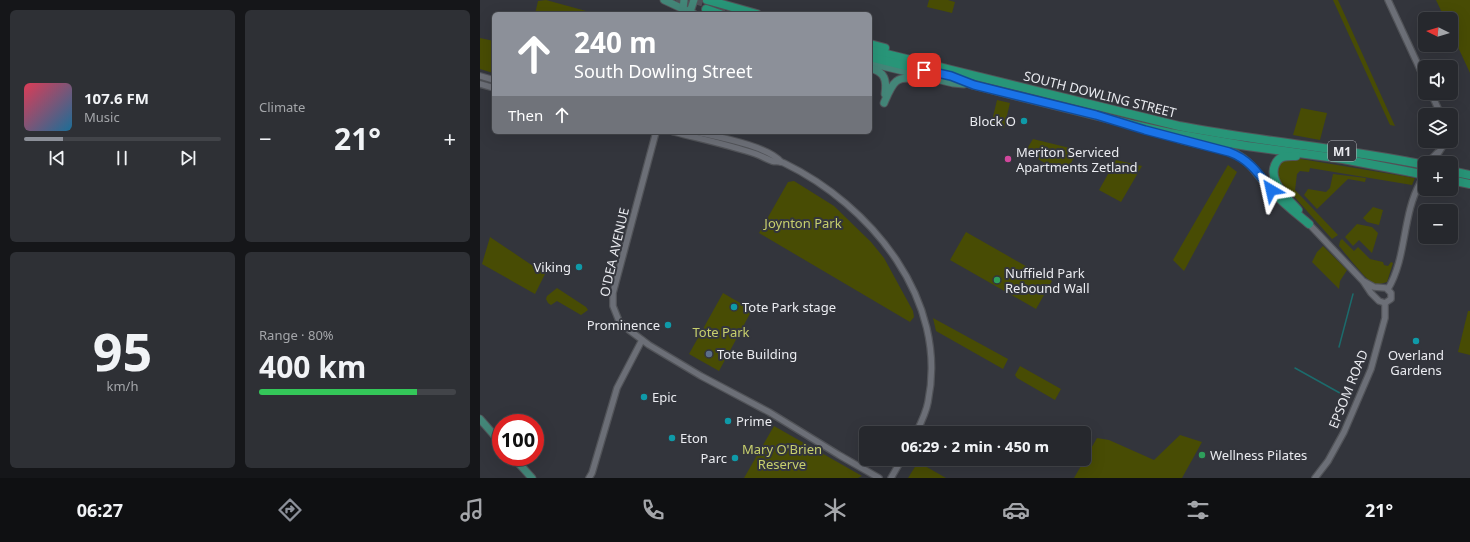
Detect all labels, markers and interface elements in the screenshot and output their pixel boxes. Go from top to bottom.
north arrow [1418,12,1458,52]
map controls [1418,12,1458,244]
text: 240 m [574,23,657,61]
icon: ahead [508,28,560,80]
pin [907,53,941,87]
text: South Dowling Street [574,59,752,83]
icon: arrive [913,59,935,81]
button: sound [1418,60,1458,100]
street label: SOUTH DOWLING STREET [1022,66,1179,122]
text: 107.6 FM [84,88,149,108]
text: Climate [259,98,305,116]
icon: ahead [551,104,573,126]
text: Then [508,105,543,125]
text: Music [84,108,120,126]
button: layers [1418,108,1458,148]
place label: Block O [970,112,1016,130]
marker: Block O [1019,116,1029,126]
text: 21° [334,118,381,159]
text: − [259,123,272,153]
text: + [443,123,456,153]
road number: M1 [1328,141,1356,161]
place label: Meriton Serviced Apartments Zetland [1016,143,1138,176]
icon: previous [46,147,68,169]
icon: pause [111,147,133,169]
icon: next [177,147,199,169]
marker: Meriton Serviced Apartments Zetland [1003,154,1013,164]
button: + [1418,156,1458,196]
position arrow [1250,169,1292,211]
button: − [1418,204,1458,244]
street label: O'DEA AVENUE [595,206,633,298]
park label: Joynton Park [762,214,842,232]
place label: Viking [534,258,571,276]
marker: Viking [574,262,584,272]
place label: Nuffield Park Rebound Wall [1005,264,1090,297]
marker: Nuffield Park Rebound Wall [992,275,1002,285]
place label: Tote Park stage [742,298,836,316]
marker: Tote Park stage [729,302,739,312]
text: 95 [93,315,152,386]
place label: Prominence [587,316,660,334]
marker: Prominence [663,320,673,330]
park label: Tote Park [692,323,750,341]
text: Range · 80% [259,326,334,344]
marker: Overland Gardens [1411,336,1421,346]
place label: Tote Building [717,345,797,363]
text: 400 km [259,346,366,387]
place label: Overland Gardens [1388,346,1444,379]
street label: EPSOM ROAD [1324,347,1372,431]
marker: Tote Building [704,349,714,359]
text: km/h [107,377,138,395]
place label: Epic [652,388,677,406]
marker: Epic [639,392,649,402]
place label: Prime [736,412,772,430]
speed limit sign: 100 [492,414,544,466]
marker: Prime [723,416,733,426]
place label: Eton [680,429,708,447]
marker: Eton [667,433,677,443]
text: 06:29 · 2 min · 450 m [901,436,1049,456]
park label: Mary O'Brien Reserve [742,440,822,473]
place label: Wellness Pilates [1210,446,1307,464]
place label: Parc [700,449,727,467]
marker: Wellness Pilates [1197,450,1207,460]
marker: Parc [730,453,740,463]
icon: directions [276,496,304,524]
icon: music [458,496,486,524]
icon: phone [639,496,667,524]
icon: climate [821,496,849,524]
icon: car [1002,496,1030,524]
icon: filters [1184,496,1212,524]
text: 06:27 [77,498,123,522]
text: 21° [1365,498,1393,522]

